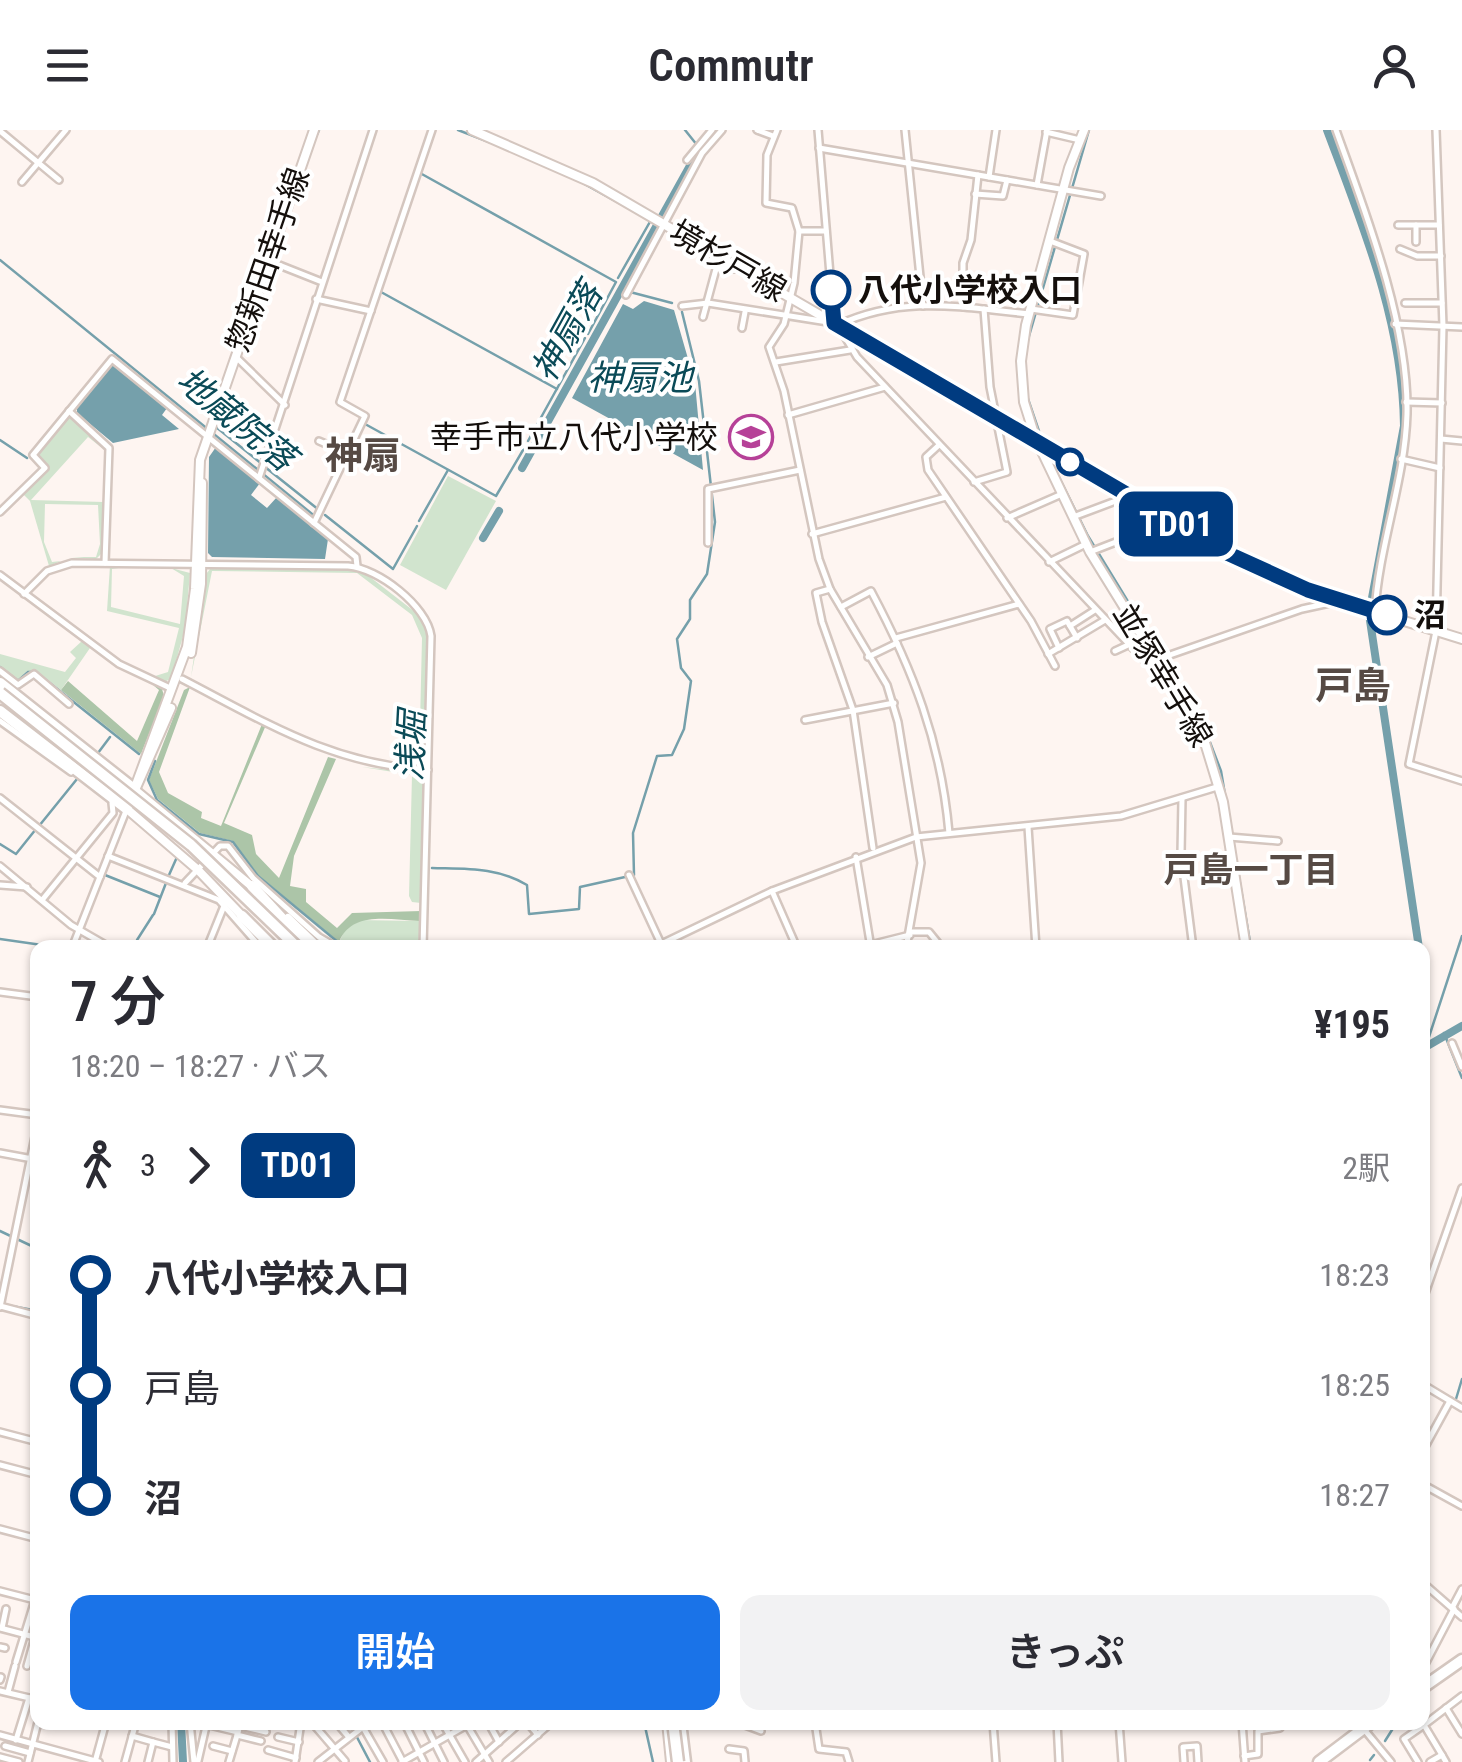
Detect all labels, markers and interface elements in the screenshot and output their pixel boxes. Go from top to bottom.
icon: menu [40,38,95,93]
icon: person [1367,38,1422,93]
text: Commutr [648,39,814,92]
street label: 惣新田幸手線 [219,163,317,357]
street label: 境杉戸線 [663,213,793,309]
marker: 八代小学校入口 [812,271,850,309]
place label: 八代小学校入口 [858,271,1082,309]
water label: 神扇落 [524,272,613,388]
water label: 神扇池 [587,358,695,399]
water label: 地蔵院落 [168,359,307,483]
school or university icon: 幸手市立八代小学校 [728,414,774,460]
place label: 幸手市立八代小学校 [430,418,718,456]
district label: 神扇 [325,434,401,478]
unlabelled marker [1057,449,1083,475]
line badge: TD01 [1106,492,1246,556]
text: TD01 [1139,504,1213,545]
marker: 沼 [1368,596,1406,634]
place label: 沼 [1414,596,1446,634]
street label: 並塚幸手線 [1106,597,1220,753]
district label: 戸島 [1315,664,1391,708]
water label: 浅堀 [389,705,434,782]
district label: 戸島一丁目 [1163,850,1339,891]
text: 7 分 [70,970,165,1034]
text: ¥195 [1314,1003,1390,1047]
text: 18:20 – 18:27 · バス [70,1047,331,1085]
icon: walk [70,1138,125,1193]
icon: forward [171,1138,226,1193]
text: TD01 [261,1145,335,1186]
text: 3 [140,1146,156,1184]
text: 2駅 [1342,1149,1390,1187]
text: 18:23 [1319,1256,1390,1294]
text: 八代小学校入口 [144,1257,410,1301]
text: 18:25 [1319,1366,1390,1404]
text: 戸島 [144,1367,220,1411]
text: 18:27 [1319,1476,1390,1514]
text: 沼 [144,1477,182,1521]
button: 開始 [70,1595,720,1710]
button: きっぷ [740,1595,1390,1710]

